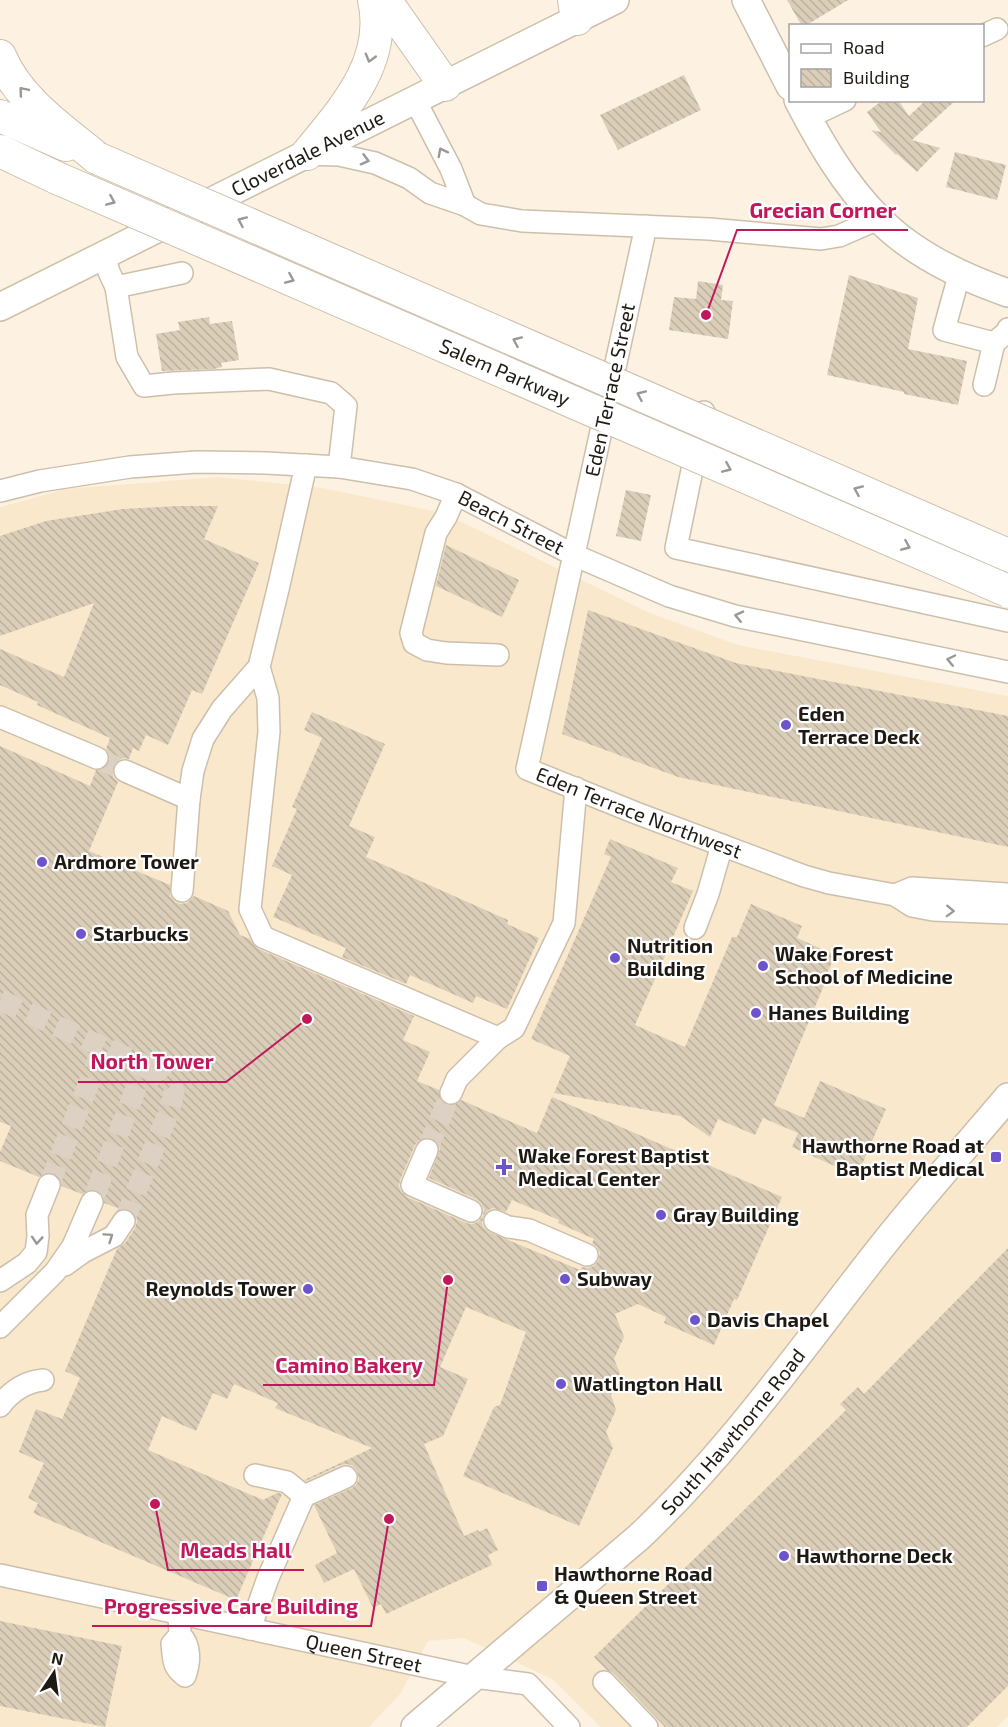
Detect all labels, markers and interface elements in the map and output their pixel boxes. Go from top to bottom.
legend [789,24,984,102]
text: Road [843,36,884,58]
one-way arrow [365,52,377,63]
text: Building [843,66,910,88]
one-way arrow [19,87,30,98]
street label: Cloverdale Avenue [227,104,388,201]
one-way arrow [438,147,449,158]
one-way arrow [360,153,370,166]
callout: Grecian Corner [737,191,908,230]
one-way arrow [105,194,116,206]
text: Grecian Corner [750,197,897,222]
one-way arrow [237,217,248,229]
one-way arrow [284,271,295,283]
street label: Eden Terrace Street [579,301,639,479]
street label: Salem Parkway [436,333,574,410]
one-way arrow [512,336,523,348]
one-way arrow [636,390,647,402]
one-way arrow [720,461,731,473]
street label: Beach Street [455,484,569,559]
one-way arrow [853,485,864,497]
one-way arrow [899,539,910,551]
one-way arrow [734,611,744,624]
one-way arrow [946,655,956,668]
place label: Eden Terrace Deck [798,701,921,748]
marker: Eden Terrace Deck [779,718,793,732]
street label: Eden Terrace Northwest [533,761,746,863]
place label: Ardmore Tower [54,849,199,873]
marker: Ardmore Tower [35,855,49,869]
one-way arrow [945,904,954,917]
place label: Starbucks [93,921,189,945]
marker: Starbucks [74,927,88,941]
place label: Nutrition Building [627,933,713,980]
place label: Wake Forest School of Medicine [775,941,953,988]
marker: Nutrition Building [608,951,622,965]
marker: Wake Forest School of Medicine [756,959,770,973]
place label: Hanes Building [768,1000,910,1024]
marker: Hanes Building [749,1006,763,1020]
callout: North Tower [78,1043,226,1082]
text: North Tower [90,1048,214,1073]
place label: Hawthorne Road at Baptist Medical [802,1133,984,1180]
place label: Wake Forest Baptist Medical Center [518,1143,709,1190]
marker: Hawthorne Road at Baptist Medical [989,1150,1003,1164]
marker: Wake Forest Baptist Medical Center [495,1158,513,1176]
place label: Gray Building [673,1202,799,1227]
marker: Gray Building [654,1208,668,1222]
one-way arrow [102,1233,113,1244]
one-way arrow [30,1236,43,1245]
place label: Subway [577,1266,653,1291]
marker: Subway [558,1272,572,1286]
place label: Reynolds Tower [145,1276,296,1301]
marker: Reynolds Tower [301,1282,315,1296]
place label: Davis Chapel [707,1307,829,1331]
marker: Davis Chapel [688,1313,702,1327]
street label: South Hawthorne Road [656,1344,809,1519]
callout: Camino Bakery [263,1346,434,1385]
text: Camino Bakery [275,1352,423,1378]
place label: Watlington Hall [573,1371,723,1395]
marker: Watlington Hall [554,1377,568,1391]
callout: Meads Hall [168,1531,304,1570]
text: Meads Hall [180,1537,292,1562]
place label: Hawthorne Deck [796,1543,954,1567]
marker: Hawthorne Deck [777,1549,791,1563]
place label: Hawthorne Road & Queen Street [554,1561,712,1609]
marker: Hawthorne Road & Queen Street [535,1579,549,1593]
callout: Progressive Care Building [92,1587,371,1626]
text: Progressive Care Building [104,1593,358,1618]
street label: Queen Street [304,1628,424,1677]
north arrow [24,1643,84,1703]
text: N [50,1647,65,1668]

